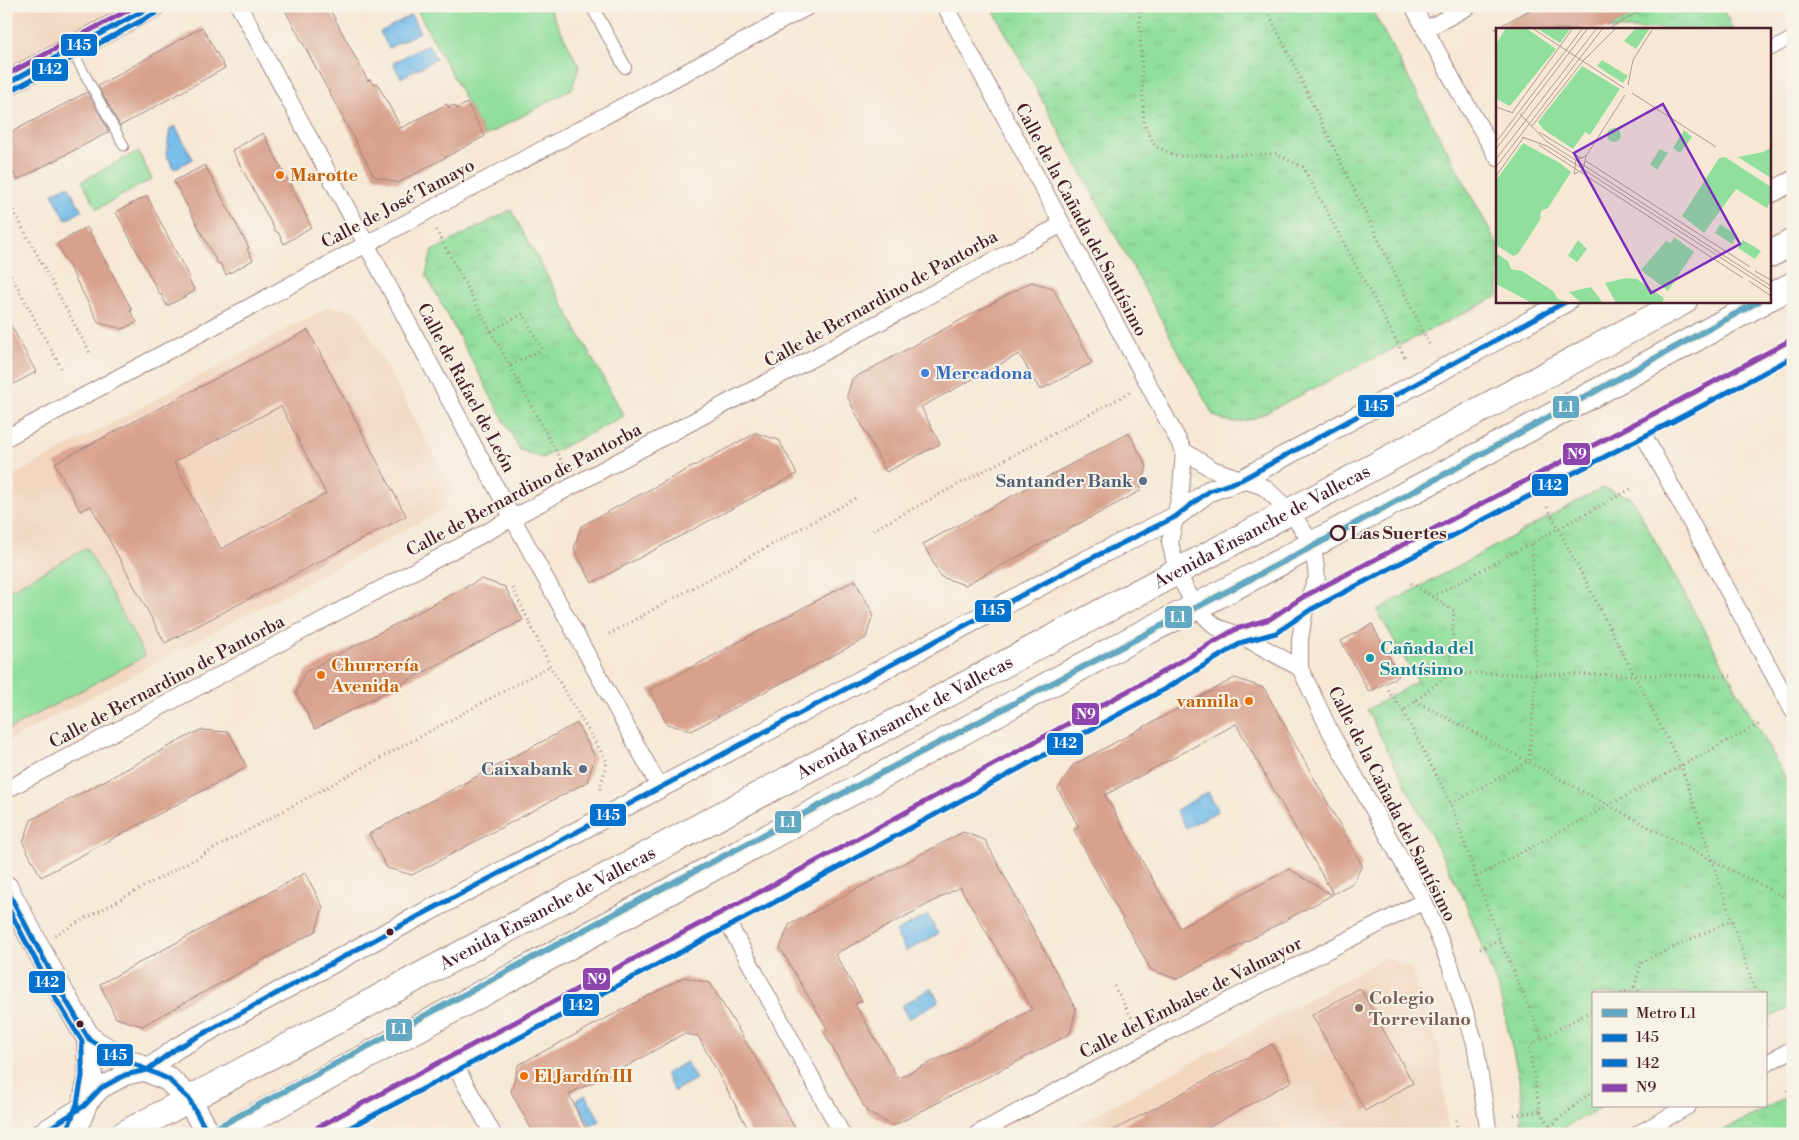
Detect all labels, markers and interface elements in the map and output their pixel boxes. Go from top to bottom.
inset map [1496,28,1772,302]
line badge: 145 [60,33,98,57]
text: 145 [67,37,91,55]
line badge: 142 [31,58,69,82]
text: 142 [38,61,62,79]
street label: Calle de la Cañada del Santísimo [1010,99,1152,341]
street label: Calle de José Tamayo [317,154,479,254]
place label: Marotte [290,164,359,187]
marker: Marotte [274,169,286,181]
street label: Calle de Bernardino de Pantorba [760,225,1003,373]
street label: Calle de Rafael de León [412,299,521,477]
place label: Mercadona [935,362,1032,385]
marker: Mercadona [919,367,931,379]
line badge: 145 [1357,394,1395,418]
line badge: L1 [1552,395,1580,419]
text: 145 [1364,398,1388,416]
text: L1 [1558,399,1574,417]
street label: Calle de Bernardino de Pantorba [402,418,646,562]
line badge: N9 [1562,442,1591,466]
text: N9 [1567,446,1587,464]
street label: Avenida Ensanche de Vallecas [1149,459,1374,594]
place label: Santander Bank [996,470,1134,493]
line badge: 142 [1531,473,1569,497]
marker: Santander Bank [1137,475,1149,487]
text: 142 [1538,477,1562,495]
place label: Las Suertes [1350,522,1447,545]
marker: Las Suertes [1330,525,1346,541]
line badge: 145 [974,599,1012,623]
text: 145 [981,602,1005,620]
line badge: L1 [1164,605,1193,629]
text: L1 [1170,609,1186,627]
street label: Calle de Bernardino de Pantorba [45,610,289,754]
place label: Cañada del Santísimo [1380,637,1474,681]
street label: Avenida Ensanche de Vallecas [792,650,1017,785]
marker: Cañada del Santísimo [1364,652,1376,664]
place label: Churrería Avenida [330,654,419,698]
marker: Churrería Avenida [315,669,327,681]
street label: Calle de la Cañada del Santísimo [1323,683,1461,925]
place label: vannila [1176,690,1239,713]
marker: vannila [1243,695,1255,707]
line badge: N9 [1071,702,1100,726]
text: N9 [1076,706,1096,724]
line badge: 142 [1046,732,1084,756]
text: 142 [1053,735,1077,753]
place label: Caixabank [481,758,574,781]
marker: Caixabank [577,763,589,775]
line badge: 145 [589,803,627,827]
text: 145 [596,807,620,825]
line badge: L1 [774,810,802,834]
text: L1 [780,814,796,832]
street label: Avenida Ensanche de Vallecas [434,841,660,975]
unlabelled marker [385,927,395,937]
street label: Calle del Embalse de Valmayor [1076,932,1306,1064]
line badge: N9 [582,967,611,991]
line badge: 142 [28,970,66,994]
text: N9 [587,971,607,989]
text: 142 [35,974,59,992]
place label: Colegio Torrevilano [1369,987,1471,1031]
legend [1592,992,1766,1108]
line badge: 142 [562,993,600,1017]
text: 142 [569,997,593,1015]
marker: Colegio Torrevilano [1353,1002,1365,1014]
text: Metro L1 [1636,1004,1697,1023]
line badge: L1 [385,1018,413,1042]
unlabelled marker [75,1019,85,1029]
text: L1 [391,1021,407,1039]
text: 145 [1636,1028,1659,1047]
line badge: 145 [96,1043,134,1067]
text: 145 [103,1047,127,1065]
text: 142 [1636,1054,1659,1073]
place label: El Jardín III [534,1065,633,1088]
marker: El Jardín III [518,1070,530,1082]
text: N9 [1636,1078,1656,1097]

